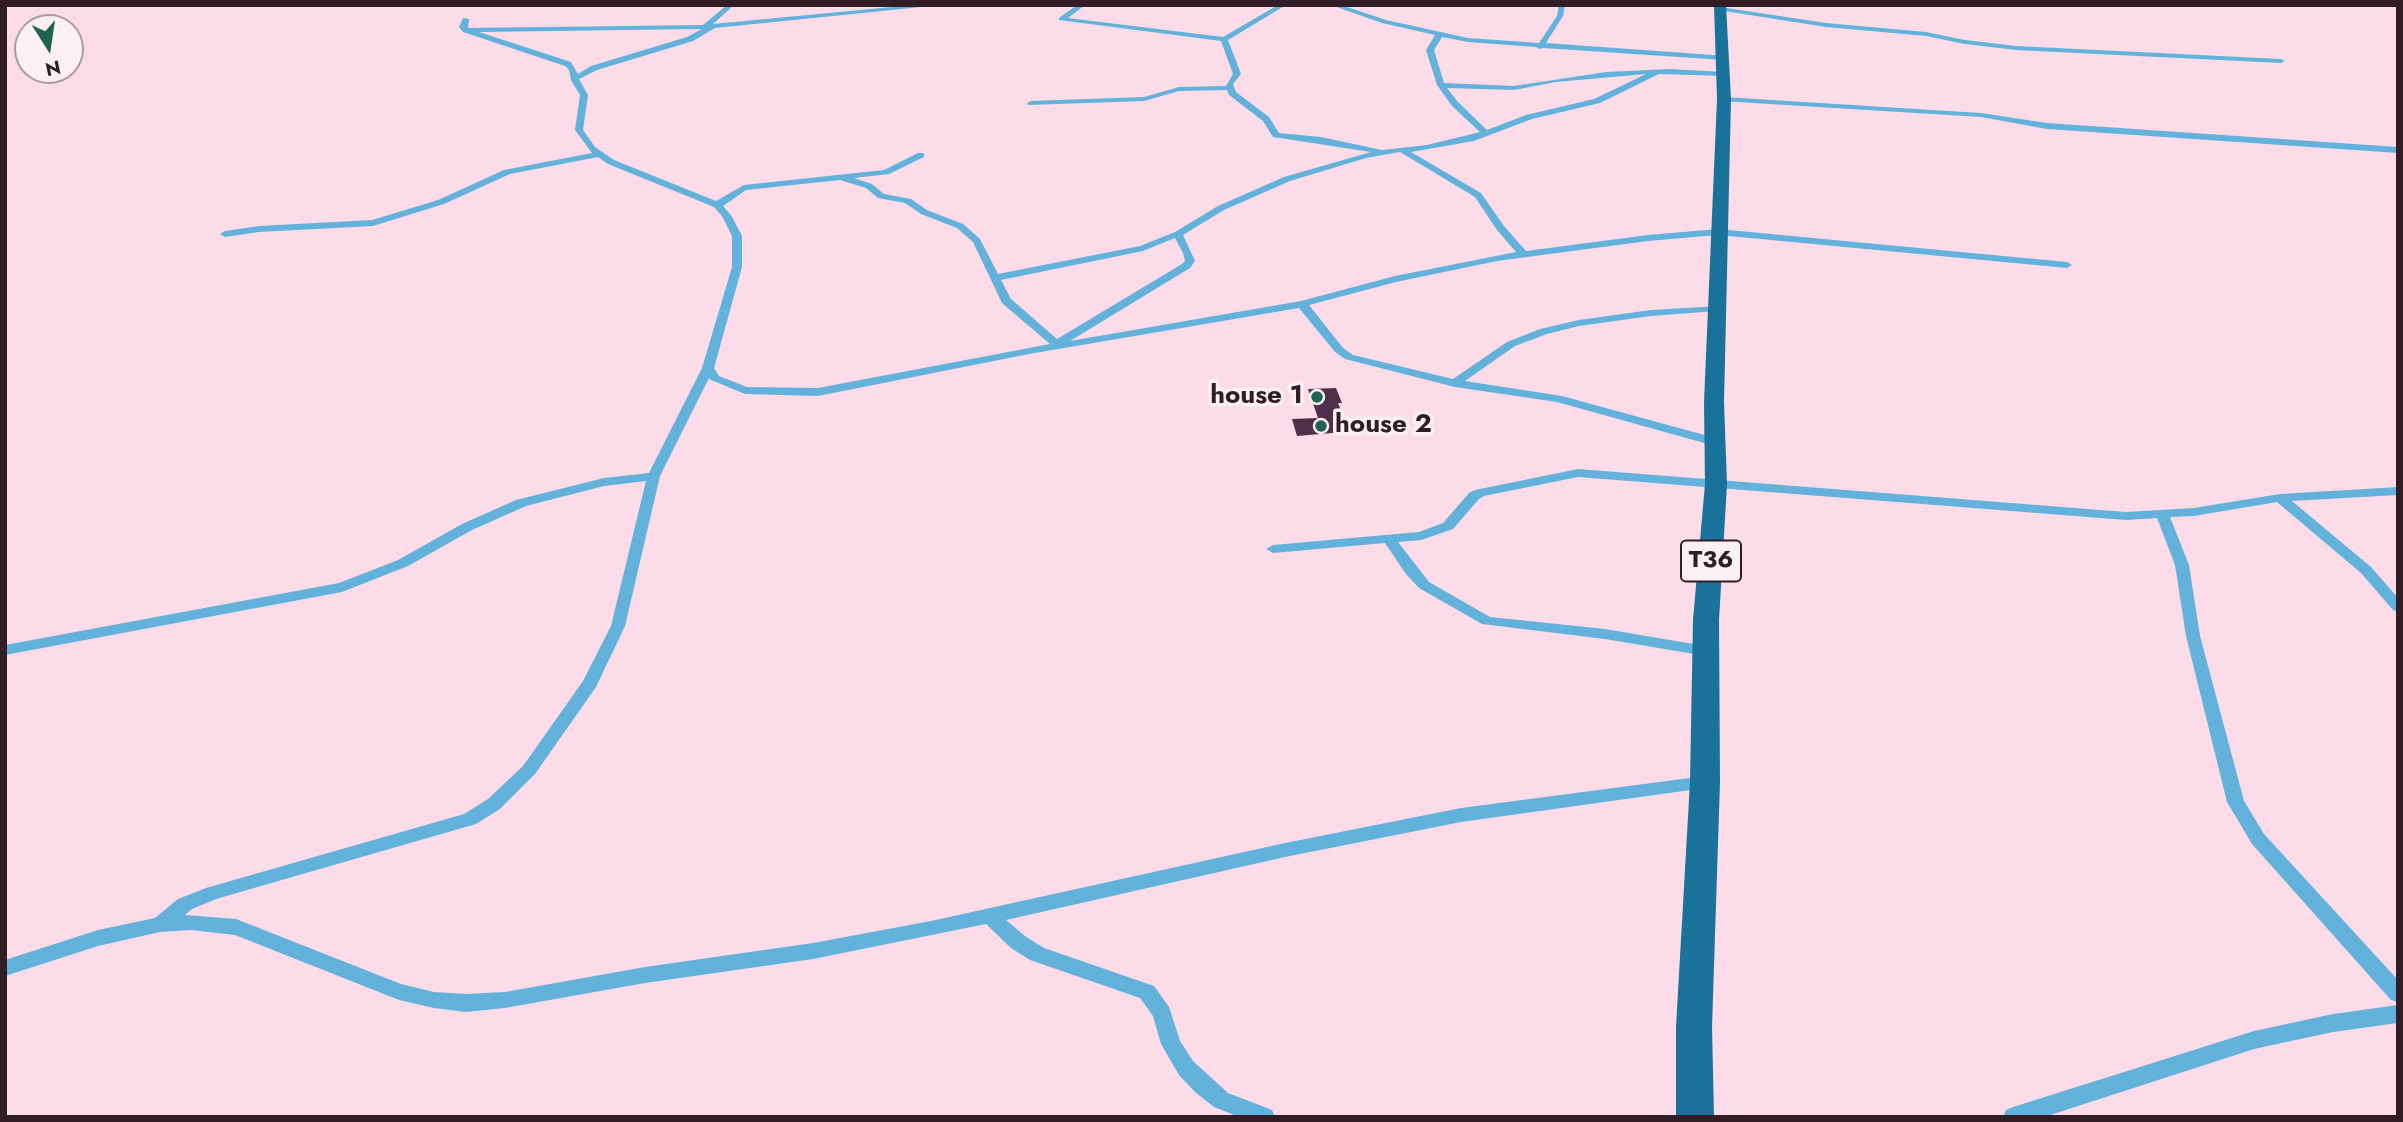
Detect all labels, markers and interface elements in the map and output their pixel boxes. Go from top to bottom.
north arrow [14,14,84,84]
text: N [43,53,63,83]
place label: house 1 [1210,381,1303,413]
marker: house 1 [1309,389,1325,405]
place label: house 2 [1335,410,1432,442]
marker: house 2 [1313,418,1329,434]
road number: T36 [1681,540,1741,582]

